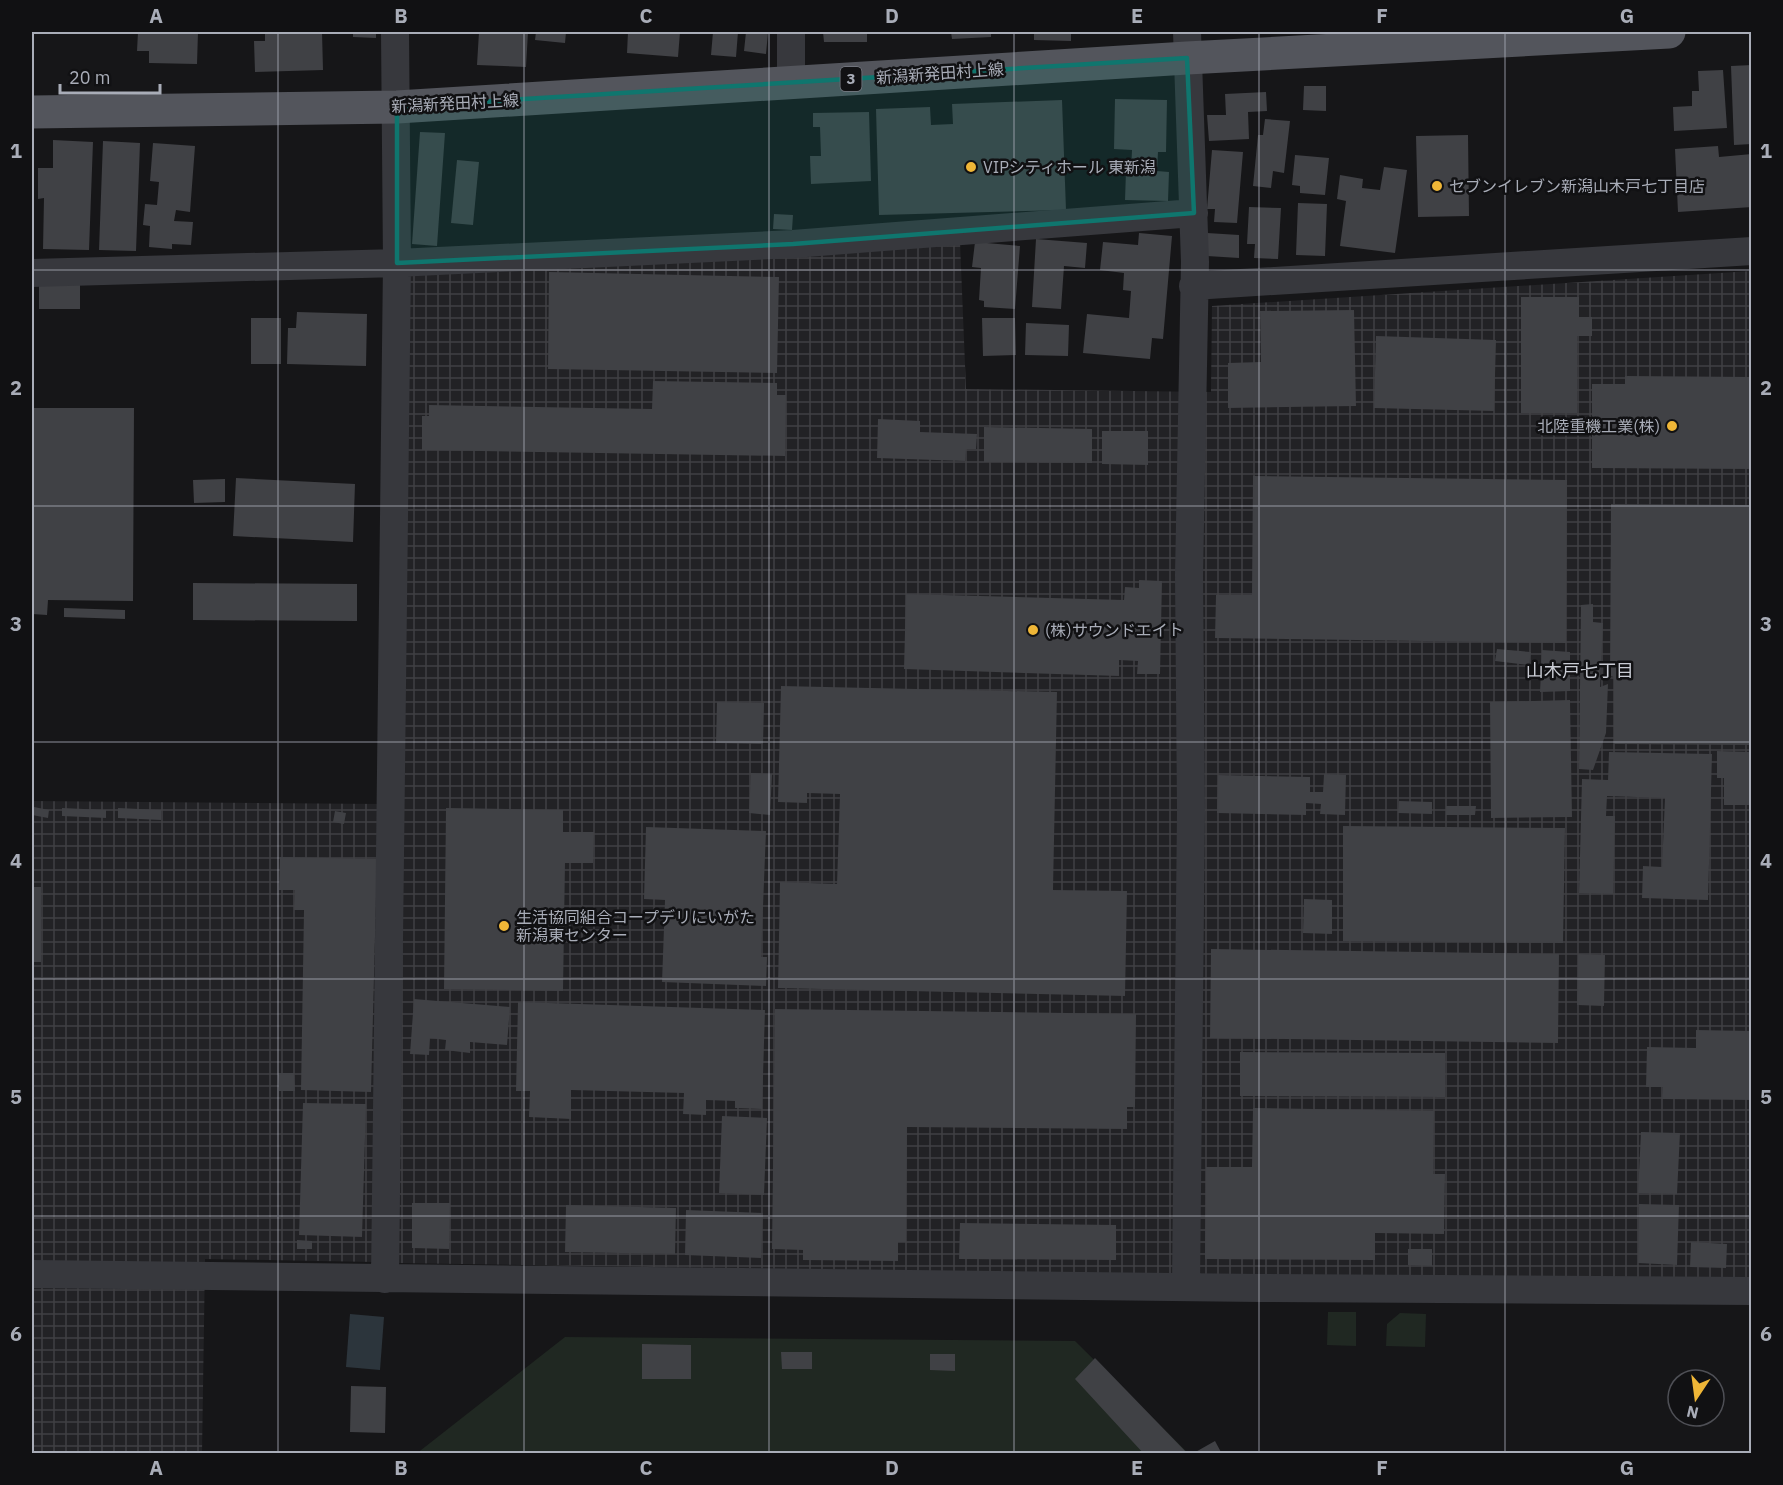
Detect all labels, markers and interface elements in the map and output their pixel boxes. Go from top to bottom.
text: A [149,2,163,29]
text: B [394,2,408,29]
text: C [639,2,653,29]
text: D [885,2,899,29]
text: E [1131,2,1143,29]
text: F [1376,2,1388,29]
text: G [1620,2,1634,29]
scale bar [60,57,160,95]
street label: 新潟新発田村上線 [875,59,1005,87]
text: 20 m [69,66,111,89]
road number: 3 [840,67,862,91]
street label: 新潟新発田村上線 [391,90,519,116]
text: 1 [10,137,22,164]
text: 1 [1760,137,1772,164]
place label: VIPシティホール 東新潟 [983,157,1156,177]
marker: VIPシティホール 東新潟 [964,160,978,174]
place label: セブンイレブン新潟山木戸七丁目店 [1449,176,1705,196]
marker: セブンイレブン新潟山木戸七丁目店 [1430,179,1444,193]
text: 2 [10,374,22,401]
text: 2 [1760,374,1772,401]
place label: 北陸重機工業(株) [1537,416,1660,436]
marker: 北陸重機工業(株) [1665,419,1679,433]
text: 3 [10,610,22,637]
text: 3 [1760,610,1772,637]
place label: (株)サウンドエイト [1045,620,1184,640]
marker: (株)サウンドエイト [1026,623,1040,637]
district label: 山木戸七丁目 [1526,659,1634,682]
text: 4 [10,847,22,874]
text: 4 [1760,847,1772,874]
place label: 生活協同組合コープデリにいがた 新潟東センター [516,907,755,945]
marker: 生活協同組合コープデリにいがた 新潟東センター [497,919,511,933]
text: 5 [10,1083,22,1110]
text: 5 [1760,1083,1772,1110]
text: 6 [10,1320,22,1347]
text: 6 [1760,1320,1772,1347]
north arrow [1666,1368,1726,1428]
text: N [1685,1402,1701,1424]
text: A [149,1454,163,1481]
text: B [394,1454,408,1481]
text: C [639,1454,653,1481]
text: D [885,1454,899,1481]
text: E [1131,1454,1143,1481]
text: F [1376,1454,1388,1481]
text: G [1620,1454,1634,1481]

